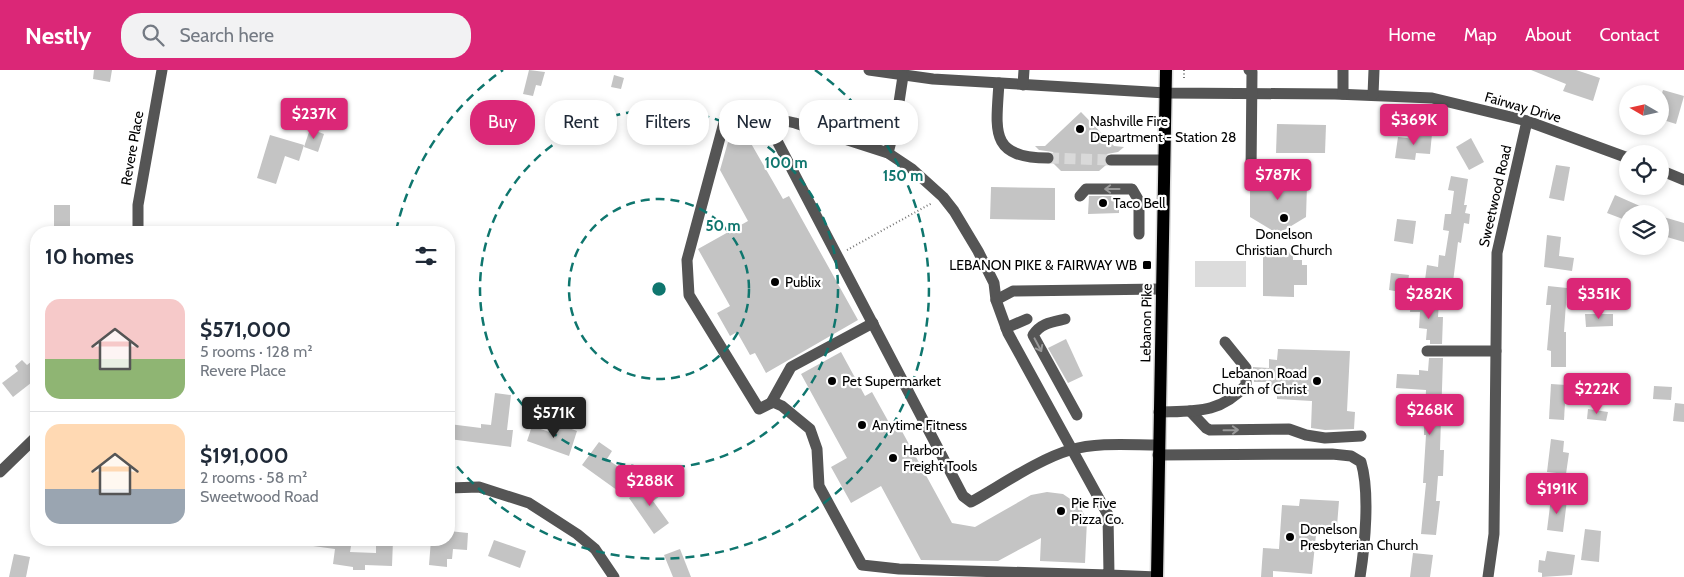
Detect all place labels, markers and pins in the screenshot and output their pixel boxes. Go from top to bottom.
pin: $237K [279,98,349,140]
pin: $369K [1379,104,1449,146]
place label: Nashville Fire Department - Station 28 [1090,112,1236,146]
marker: Nashville Fire Department - Station 28 [1074,123,1086,135]
pin: $787K [1243,158,1313,201]
place label: Taco Bell [1113,194,1166,212]
marker: Taco Bell [1097,197,1109,209]
marker: Donelson Christian Church [1278,212,1290,224]
place label: Donelson Christian Church [1236,225,1332,259]
place label: LEBANON PIKE & FAIRWAY WB [949,256,1137,274]
marker: LEBANON PIKE & FAIRWAY WB [1141,259,1153,271]
place label: Publix [785,273,821,291]
marker: Publix [769,276,781,288]
pin: $282K [1394,278,1464,320]
pin: $351K [1564,278,1634,320]
centre of rings [650,280,668,298]
place label: Lebanon Road Church of Christ [1213,364,1307,398]
place label: Pet Supermarket [842,372,941,390]
pin: $222K [1562,372,1632,415]
marker: Pet Supermarket [826,375,838,387]
marker: Lebanon Road Church of Christ [1311,375,1323,387]
pin: $268K [1395,394,1465,436]
pin: $571K [519,396,589,439]
place label: Anytime Fitness [872,416,967,434]
marker: Anytime Fitness [856,419,868,431]
place label: Harbor Freight Tools [903,441,977,475]
marker: Harbor Freight Tools [887,452,899,464]
pin: $288K [615,464,685,507]
pin: $191K [1522,472,1592,515]
place label: Pie Five Pizza Co. [1071,494,1124,528]
marker: Pie Five Pizza Co. [1055,505,1067,517]
place label: Donelson Presbyterian Church [1300,520,1418,554]
marker: Donelson Presbyterian Church [1284,531,1296,543]

